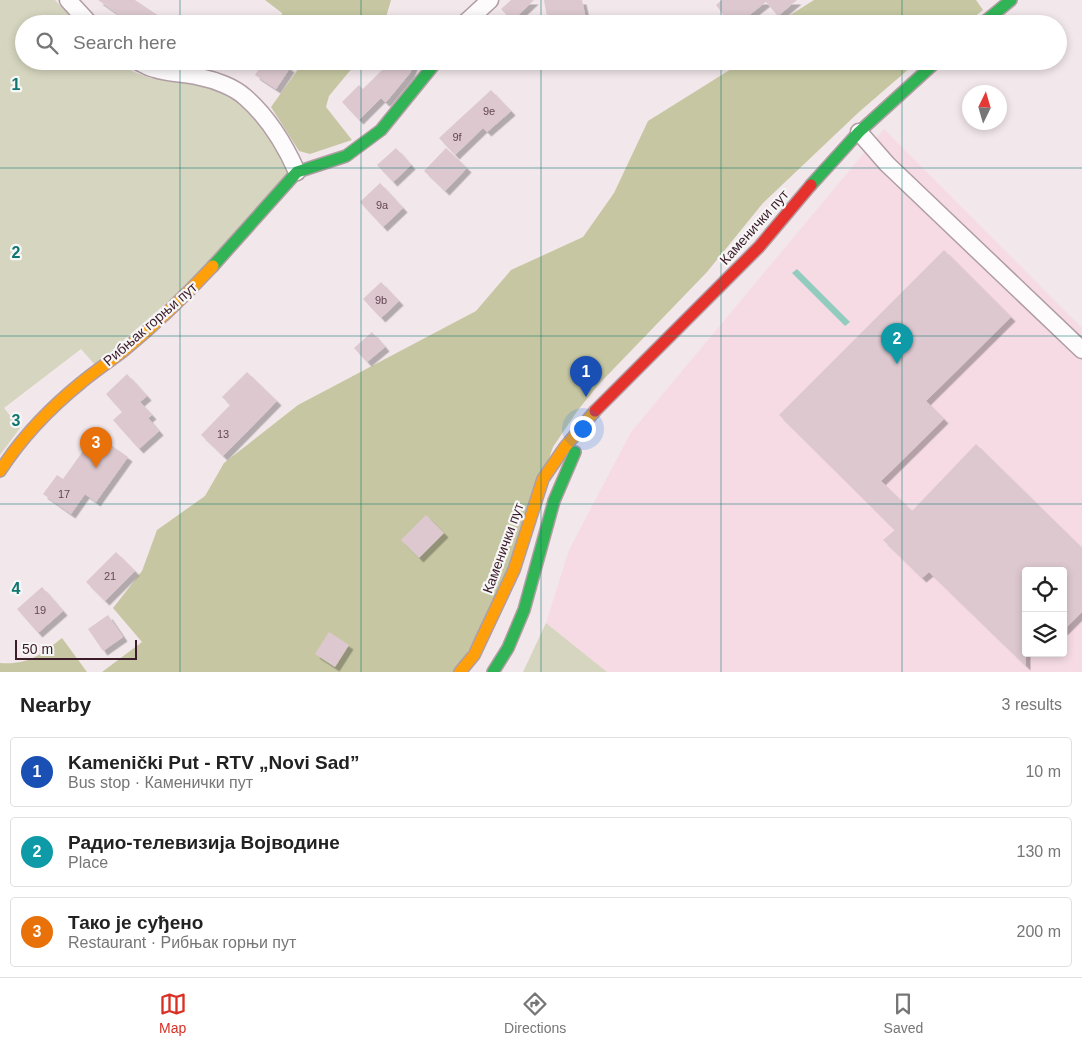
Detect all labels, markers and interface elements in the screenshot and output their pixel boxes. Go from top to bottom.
search box [15,15,1067,70]
icon: search [33,29,61,57]
text: Search here [73,32,177,53]
text: 1 [12,76,21,93]
north arrow [962,85,1007,130]
house number: 9e [483,105,495,117]
house number: 9f [452,131,463,143]
street label: Каменички пут [716,186,792,268]
house number: 9a [376,199,389,211]
text: 2 [12,244,21,261]
street label: Рибњак горњи пут [100,279,201,369]
house number: 9b [375,294,387,306]
pin: 2 [881,323,913,364]
pin: 1 [570,356,602,397]
text: 3 [12,412,21,429]
your location [570,416,596,442]
pin: 3 [80,427,112,468]
house number: 13 [217,428,229,440]
house number: 17 [58,488,70,500]
street label: Каменички пут [479,500,527,595]
map controls [1022,567,1067,657]
button: locate [1022,567,1067,612]
house number: 21 [104,570,116,582]
text: 4 [12,580,21,597]
house number: 19 [34,604,46,616]
button: layers [1022,612,1067,657]
scale bar [15,637,138,660]
text: 50 m [22,641,53,657]
text: Nearby [20,693,91,716]
text: 3 results [1002,696,1062,713]
text: Kamenički Put - RTV „Novi Sad” [68,752,359,773]
text: 1 [33,763,41,780]
text: 10 m [1025,763,1061,780]
text: Bus stop · Каменички пут [68,774,253,791]
text: Радио-телевизија Војводине [68,832,340,853]
text: 2 [33,843,41,860]
text: 130 m [1017,843,1061,860]
text: Place [68,854,108,871]
text: Тако је суђено [68,912,203,933]
text: 3 [33,923,41,940]
text: 200 m [1017,923,1061,940]
text: Restaurant · Рибњак горњи пут [68,934,296,951]
tab: Map [159,990,187,1036]
tab: Directions [504,990,566,1036]
tab: Saved [884,990,923,1036]

